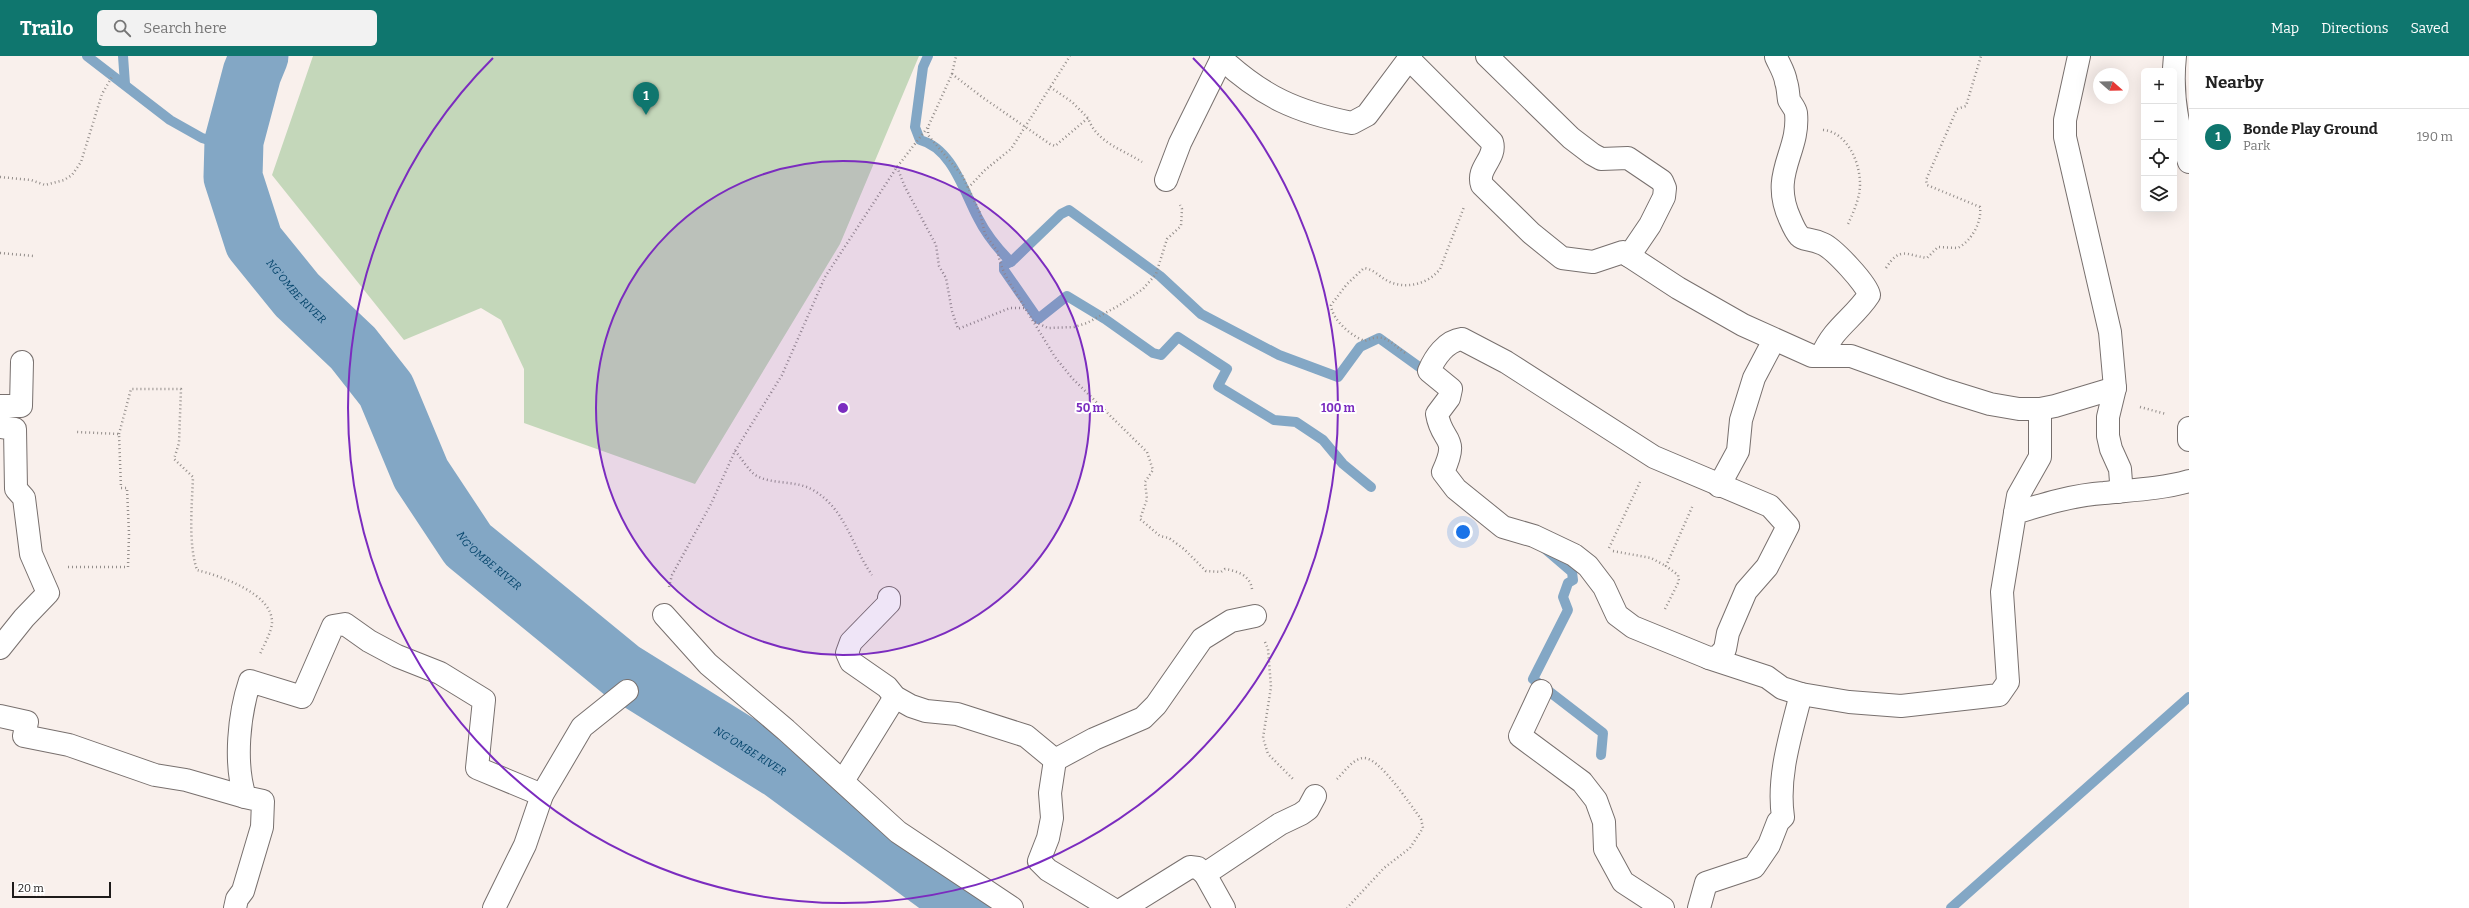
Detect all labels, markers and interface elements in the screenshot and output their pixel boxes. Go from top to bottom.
search box [97,10,377,46]
text: Trailo [20,17,73,40]
icon: search [111,17,133,39]
text: Search here [143,19,227,37]
text: Map [2271,20,2299,37]
text: Directions [2321,20,2389,37]
text: Saved [2411,20,2449,37]
north arrow [2093,68,2129,104]
map controls [2141,68,2177,212]
button: + [2141,68,2177,104]
text: Nearby [2205,72,2264,93]
pin: 1 [633,82,659,115]
button: − [2141,104,2177,140]
text: Bonde Play Ground [2243,120,2378,138]
text: 1 [2215,129,2221,144]
text: 190 m [2417,129,2453,144]
text: Park [2243,138,2270,153]
button: locate [2141,140,2177,176]
button: layers [2141,176,2177,212]
water label: NG'OMBE RIVER [264,256,329,326]
centre of rings [836,401,850,415]
text: 50 m [1076,401,1104,415]
text: 100 m [1321,401,1356,415]
your location [1453,522,1473,542]
water label: NG'OMBE RIVER [454,529,524,593]
water label: NG'OMBE RIVER [712,724,789,778]
scale bar [12,880,111,899]
text: 20 m [18,882,44,895]

